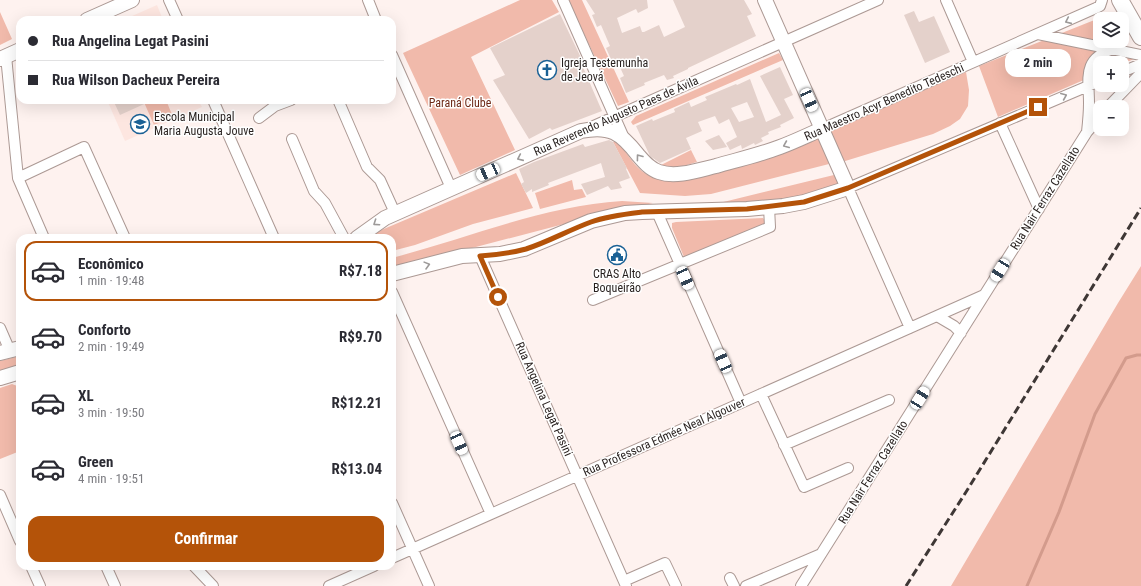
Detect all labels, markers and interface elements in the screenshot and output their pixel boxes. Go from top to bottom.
map controls [1093,12,1129,136]
button: layers [1093,12,1129,48]
one-way arrow [1064,16,1072,24]
text: Rua Angelina Legat Pasini [52,32,209,50]
callout: 2 min [1005,49,1071,77]
text: 2 min [1024,55,1052,70]
place label: Igreja Testemunha de Jeová [561,56,648,84]
button: + [1093,56,1129,92]
church icon: Igreja Testemunha de Jeová [536,59,558,81]
street label: Rua Maestro Acyr Benedito Tedeschi [802,60,966,144]
text: Rua Wilson Dacheux Pereira [52,71,220,89]
street label: Rua Reverendo Augusto Paes de Ávila [531,72,701,159]
car [799,87,819,113]
one-way arrow [1060,93,1068,101]
park label: Paraná Clube [429,96,492,110]
route end [1029,98,1047,116]
button: − [1093,100,1129,136]
place label: Escola Municipal Maria Augusta Jouve [154,110,254,138]
school or university icon: Escola Municipal Maria Augusta Jouve [129,113,151,135]
one-way arrow [783,140,790,148]
street label: Rua Nair Ferraz Cazellato [1007,144,1083,252]
one-way arrow [517,153,524,161]
one-way arrow [637,154,644,161]
car [475,162,501,182]
one-way arrow [374,218,381,225]
public building icon: CRAS Alto Boqueirão [606,244,628,266]
icon: car [30,253,66,289]
text: Econômico [78,255,144,273]
car [989,257,1011,283]
text: R$7.18 [339,262,382,280]
one-way arrow [424,262,430,270]
car [675,265,695,291]
place label: CRAS Alto Boqueirão [593,267,641,295]
text: 1 min · 19:48 [78,273,144,288]
route start [489,288,507,306]
icon: car [30,319,66,355]
text: Conforto [78,321,131,339]
text: R$9.70 [339,328,382,346]
text: 2 min · 19:49 [78,339,144,354]
street label: Rua Angelina Legat Pasini [513,340,575,458]
car [713,348,733,374]
icon: car [30,385,66,421]
car [909,385,931,411]
text: XL [78,387,94,405]
text: R$12.21 [331,394,382,412]
street label: Rua Professora Edmée Neal Algouver [581,395,748,479]
text: 3 min · 19:50 [78,405,144,420]
street label: Rua Nair Ferraz Cazellato [835,418,911,526]
car [449,430,469,456]
icon: car [30,451,66,487]
text: Green [78,453,113,471]
text: R$13.04 [331,460,382,478]
text: 4 min · 19:51 [78,471,144,486]
button: Confirmar [28,516,384,562]

